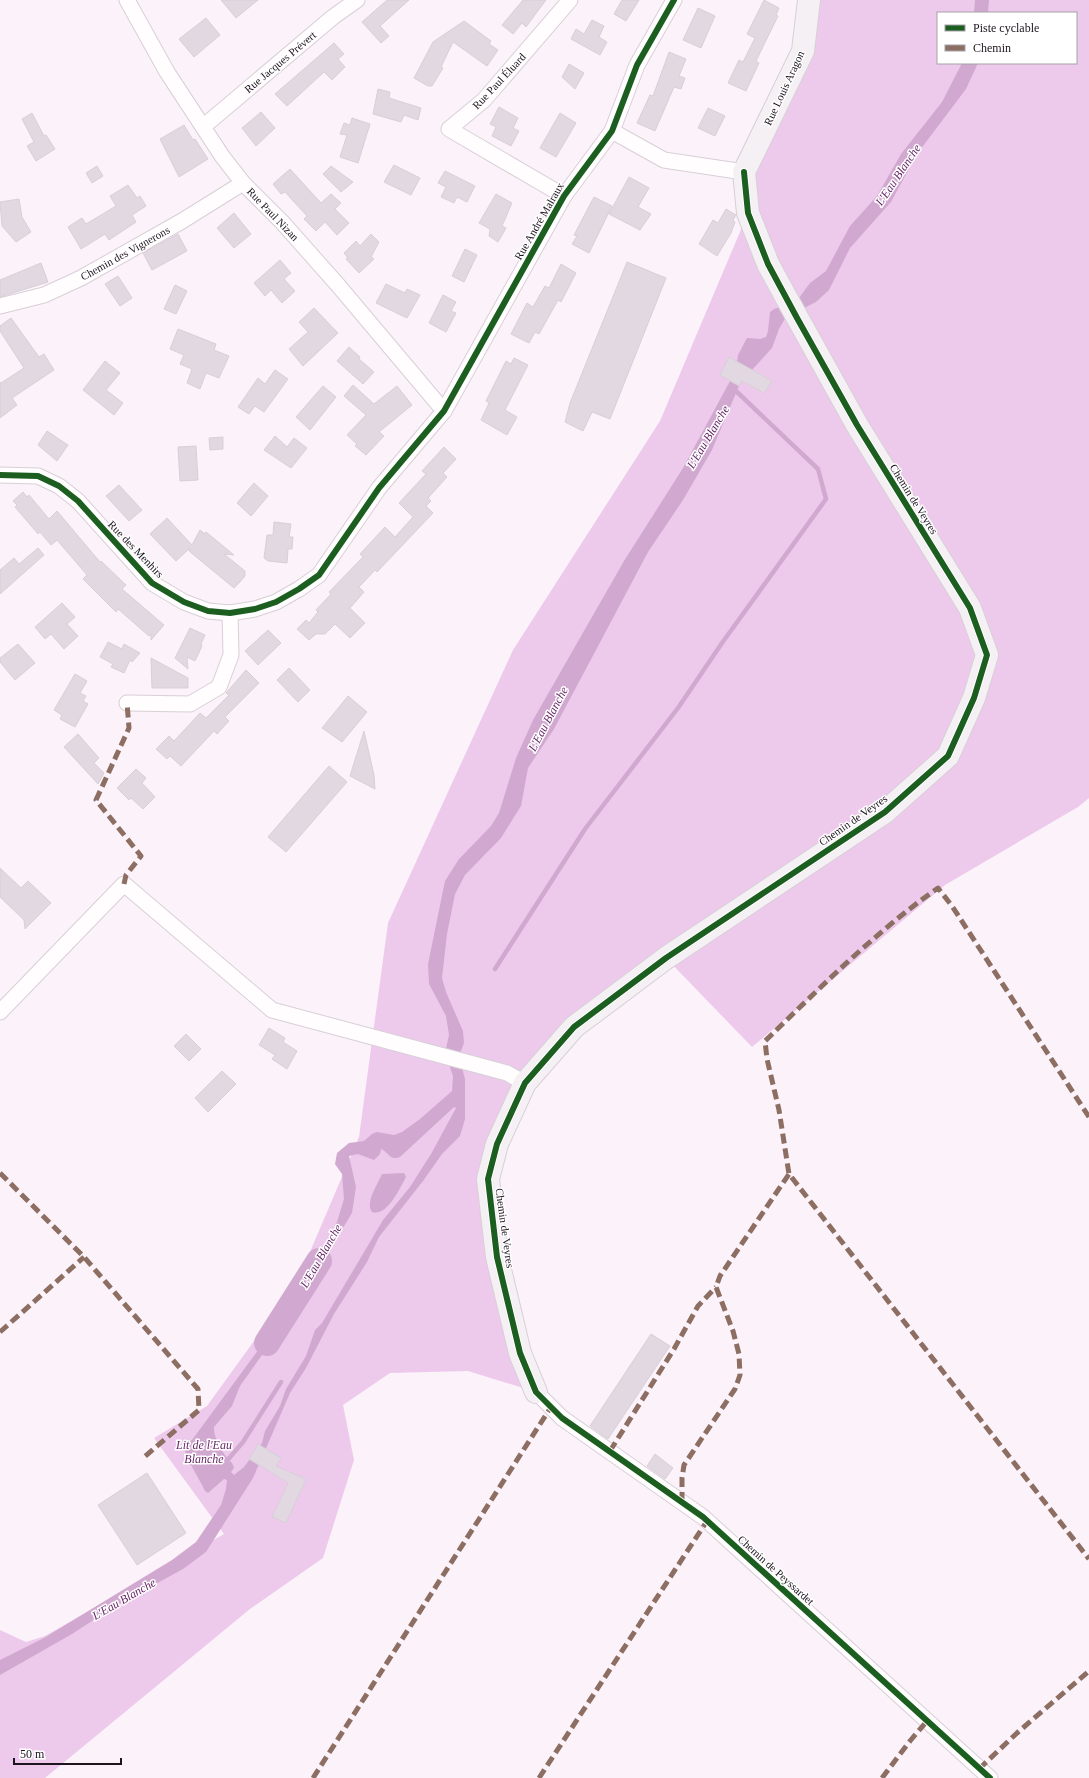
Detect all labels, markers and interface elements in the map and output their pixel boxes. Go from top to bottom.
legend [937,12,1077,64]
text: Piste cyclable [973,21,1039,35]
street label: Rue Jacques Prévert [242,29,318,95]
text: Chemin [973,41,1011,55]
street label: Rue Louis Aragon [762,48,807,127]
street label: Rue Paul Éluard [470,50,528,111]
water label: L'Eau Blanche [872,141,924,209]
street label: Rue André Malraux [512,180,566,262]
street label: Rue Paul Nizan [245,185,302,243]
street label: Chemin des Vignerons [78,224,172,282]
water label: L'Eau Blanche [683,402,733,472]
street label: Chemin de Veyres [888,462,940,536]
street label: Rue des Menhirs [106,518,166,580]
water label: L'Eau Blanche [525,684,571,754]
street label: Chemin de Veyres [817,792,889,848]
street label: Chemin de Veyres [493,1187,517,1269]
water label: L'Eau Blanche [297,1221,345,1291]
water label: Lit de l'Eau Blanche [175,1438,232,1466]
street label: Chemin de Peyssardet [736,1533,816,1607]
water label: L'Eau Blanche [89,1575,159,1623]
scale bar [14,1740,121,1766]
text: 50 m [20,1747,45,1761]

